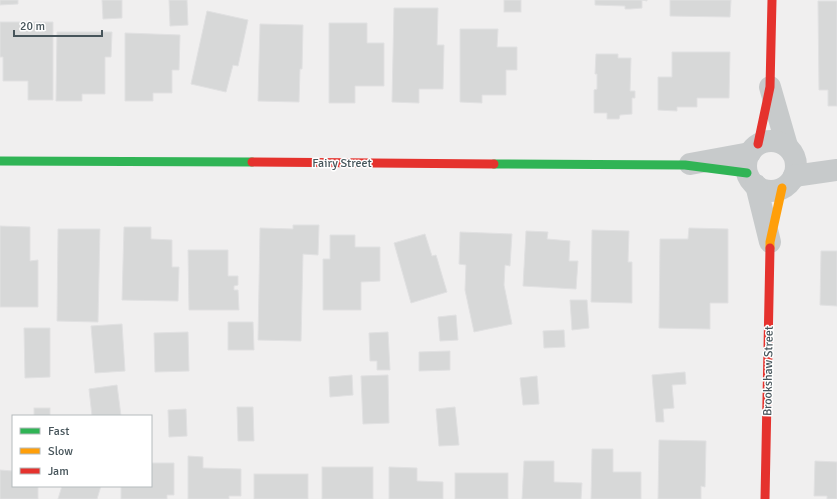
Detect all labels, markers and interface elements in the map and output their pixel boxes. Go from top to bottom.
scale bar [14,12,102,38]
text: 20 m [20,19,45,34]
street label: Fairy Street [312,156,372,171]
street label: Brookshaw Street [760,326,777,416]
legend [12,415,152,487]
text: Fast [48,424,69,439]
text: Slow [48,444,73,459]
text: Jam [48,464,69,479]

